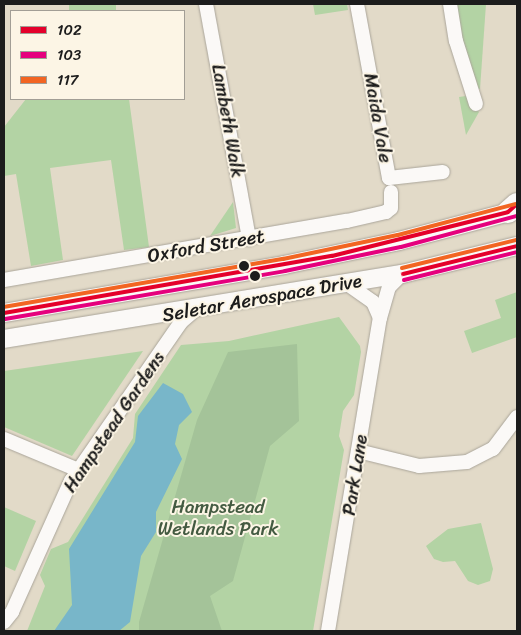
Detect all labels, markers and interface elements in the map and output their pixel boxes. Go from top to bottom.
legend [10,10,185,100]
text: 102 [57,17,82,43]
text: 103 [57,42,81,68]
street label: Lambeth Walk [207,62,249,180]
text: 117 [57,67,78,93]
street label: Maida Vale [359,72,397,164]
street label: Oxford Street [146,225,266,267]
unlabelled marker [239,261,249,271]
street label: Seletar Aerospace Drive [160,269,364,327]
unlabelled marker [250,271,260,281]
street label: Hampstead Gardens [58,347,170,497]
street label: Park Lane [337,433,373,517]
park label: Hampstead Wetlands Park [158,496,278,540]

